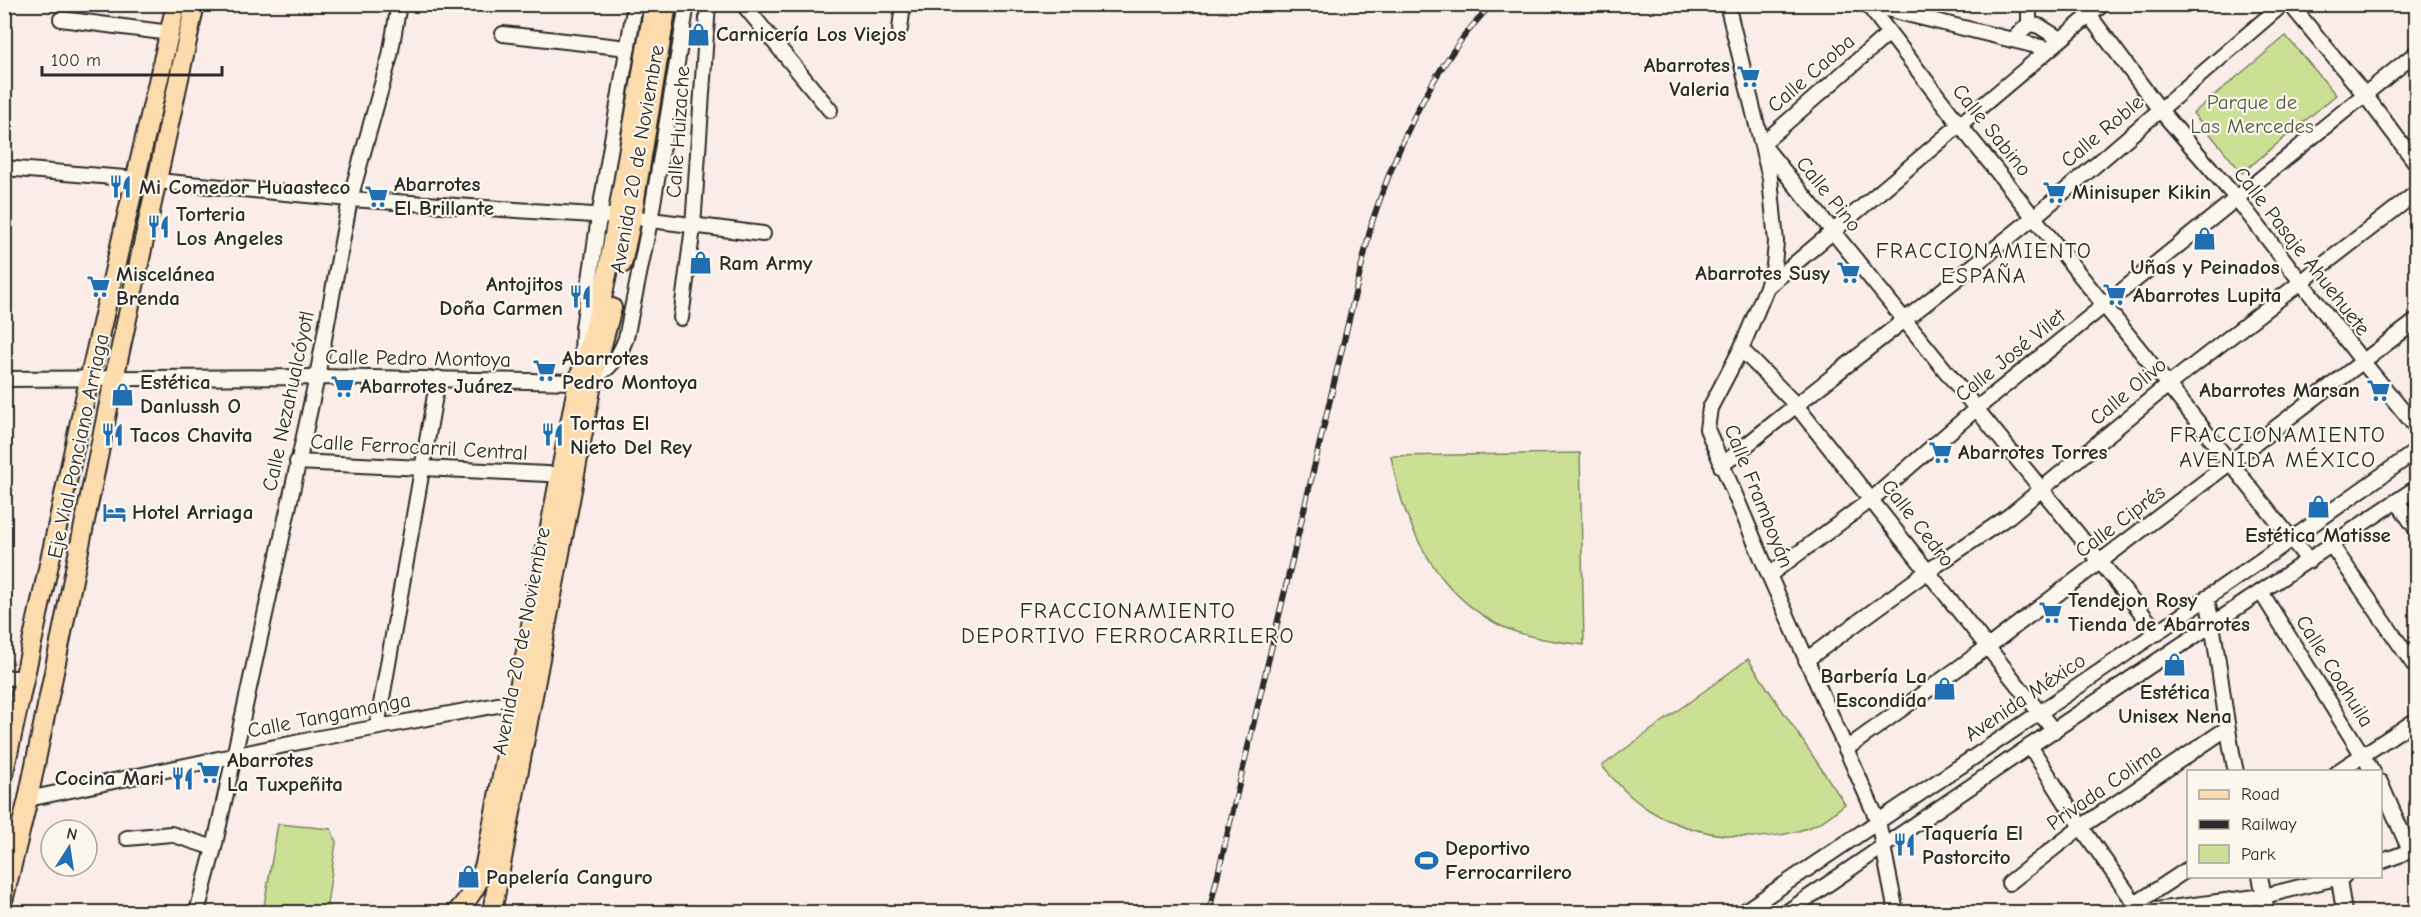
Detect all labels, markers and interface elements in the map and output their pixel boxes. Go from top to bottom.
shop icon: Carnicería Los Viejos [685,21,711,47]
place label: Carnicería Los Viejos [716,22,906,46]
street label: Calle Caoba [1763,29,1859,117]
scale bar [42,39,222,77]
street label: Avenida 20 de Noviembre [605,43,669,275]
text: 100 m [51,50,101,71]
place label: Abarrotes Valeria [1644,53,1730,101]
supermarket icon: Abarrotes Valeria [1735,64,1761,90]
street label: Calle Huizache [661,65,695,199]
street label: Calle Sabino [1948,79,2036,181]
street label: Calle Roble [2056,90,2148,172]
park label: Parque de Las Mercedes [2190,90,2314,138]
street label: Calle Pino [1791,152,1867,236]
street label: Calle Pasaje Ahuehuete [2229,162,2375,340]
place label: Abarrotes El Brillante [394,172,494,220]
restaurant icon: Mi Comedor Huaasteco [108,174,134,200]
place label: Mi Comedor Huaasteco [139,175,350,199]
supermarket icon: Minisuper Kikin [2041,179,2067,205]
place label: Minisuper Kikin [2072,180,2211,204]
supermarket icon: Abarrotes El Brillante [363,183,389,209]
place label: Torteria Los Angeles [176,202,283,250]
restaurant icon: Torteria Los Angeles [145,213,171,239]
shop icon: Uñas y Peinados [2192,226,2218,252]
district label: FRACCIONAMIENTO ESPAÑA [1876,238,2092,289]
shop icon: Ram Army [688,250,714,276]
place label: Ram Army [719,251,813,275]
place label: Uñas y Peinados [2130,255,2280,279]
supermarket icon: Abarrotes Susy [1835,260,1861,286]
place label: Abarrotes Susy [1695,261,1830,285]
place label: Miscelánea Brenda [116,262,215,310]
place label: Antojitos Doña Carmen [439,272,563,320]
supermarket icon: Miscelánea Brenda [85,273,111,299]
supermarket icon: Abarrotes Lupita [2102,282,2128,308]
restaurant icon: Antojitos Doña Carmen [568,283,594,309]
place label: Abarrotes Lupita [2133,283,2282,307]
street label: Calle José Vilet [1950,303,2071,407]
street label: Calle Nezahualcóyotl [257,309,319,493]
street label: Eje Vial Ponciano Arriaga [42,331,114,561]
street label: Calle Pedro Montoya [325,344,511,372]
place label: Abarrotes Pedro Montoya [562,346,698,394]
street label: Calle Olivo [2085,352,2171,430]
supermarket icon: Abarrotes Pedro Montoya [531,357,557,383]
place label: Estética Danlussh O [140,370,241,418]
supermarket icon: Abarrotes Juárez [329,373,355,399]
place label: Abarrotes Juárez [360,374,512,398]
supermarket icon: Abarrotes Marsan [2365,377,2391,403]
place label: Abarrotes Marsan [2199,378,2360,402]
shop icon: Estética Danlussh O [109,381,135,407]
place label: Tortas El Nieto Del Rey [570,411,692,459]
street label: Calle Framboyán [1719,421,1799,571]
restaurant icon: Tacos Chavita [99,422,125,448]
restaurant icon: Tortas El Nieto Del Rey [539,422,565,448]
district label: FRACCIONAMIENTO AVENIDA MÉXICO [2170,422,2386,473]
place label: Tacos Chavita [130,423,253,447]
street label: Calle Ferrocarril Central [310,429,528,465]
supermarket icon: Abarrotes Torres [1927,439,1953,465]
place label: Abarrotes Torres [1958,440,2108,464]
street label: Calle Cedro [1876,475,1960,571]
street label: Calle Ciprés [2070,479,2170,563]
shop icon: Estética Matisse [2305,494,2331,520]
hotel icon: Hotel Arriaga [101,499,127,525]
place label: Hotel Arriaga [132,500,253,524]
place label: Estética Matisse [2245,523,2391,547]
street label: Avenida 20 de Noviembre [487,525,555,757]
place label: Tendejon Rosy Tienda de Abarrotes [2068,588,2250,636]
district label: FRACCIONAMIENTO DEPORTIVO FERROCARRILERO [961,598,1295,649]
supermarket icon: Tendejon Rosy Tienda de Abarrotes [2037,599,2063,625]
street label: Calle Coahuila [2291,611,2379,731]
street label: Avenida México [1960,648,2090,746]
shop icon: Estética Unisex Nena [2162,651,2188,677]
place label: Barbería La Escondida [1821,664,1927,712]
shop icon: Barbería La Escondida [1932,675,1958,701]
place label: Estética Unisex Nena [2118,680,2232,728]
street label: Calle Tangamanga [245,687,413,743]
street label: Privada Colima [2042,739,2166,835]
place label: Abarrotes La Tuxpeñita [227,748,343,796]
supermarket icon: Abarrotes La Tuxpeñita [196,759,222,785]
restaurant icon: Cocina Mari [169,765,195,791]
place label: Cocina Mari [55,766,164,790]
legend [2187,770,2382,878]
text: Road [2241,784,2280,805]
text: Railway [2241,814,2298,835]
north arrow [39,818,99,878]
place label: Taquería El Pastorcito [1922,821,2023,869]
text: N [65,824,79,844]
restaurant icon: Taquería El Pastorcito [1891,832,1917,858]
place label: Deportivo Ferrocarrilero [1445,836,1572,884]
text: Park [2241,844,2276,865]
sports icon: Deportivo Ferrocarrilero [1414,847,1440,873]
shop icon: Papelería Canguro [455,864,481,890]
place label: Papelería Canguro [486,865,653,889]

